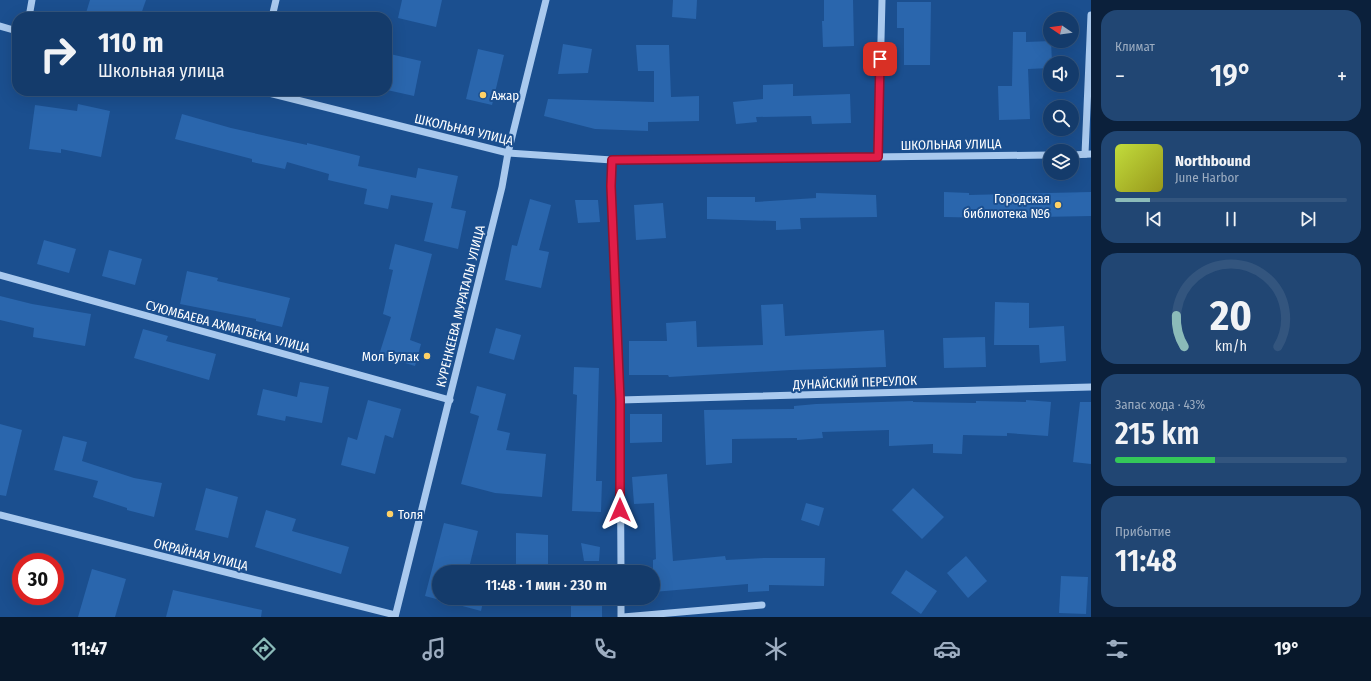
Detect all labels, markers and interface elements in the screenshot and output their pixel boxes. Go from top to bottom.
north arrow [1043,12,1079,48]
map controls [1043,12,1079,180]
text: 110 m [98,26,164,59]
icon: right [32,28,84,80]
text: Климат [1115,39,1155,54]
pin [863,42,897,76]
icon: arrive [869,48,891,70]
button: sound [1043,56,1079,92]
text: 19° [1210,58,1252,94]
text: Школьная улица [98,60,225,82]
text: − [1115,63,1125,90]
text: + [1337,63,1347,90]
place label: Ажар [491,88,519,103]
marker: Ажар [478,90,488,100]
button: search [1043,100,1079,136]
street label: ШКОЛЬНАЯ УЛИЦА [413,111,515,148]
street label: ШКОЛЬНАЯ УЛИЦА [900,136,1002,153]
button: layers [1043,144,1079,180]
text: Northbound [1175,152,1251,170]
text: June Harbor [1175,170,1239,185]
place label: Городская библиотека №6 [963,191,1050,221]
marker: Городская библиотека №6 [1053,200,1063,210]
icon: previous [1143,208,1165,230]
icon: pause [1220,208,1242,230]
icon: next [1297,208,1319,230]
street label: КУРЕНКЕЕВА МУРАТАЛЫ УЛИЦА [433,223,488,389]
text: 20 [1209,290,1252,340]
street label: СУЮМБАЕВА АХМАТБЕКА УЛИЦА [144,297,312,356]
text: km/h [1215,337,1247,354]
place label: Мол Булак [362,349,419,364]
marker: Мол Булак [422,351,432,361]
street label: ДУНАЙСКИЙ ПЕРЕУЛОК [792,373,917,392]
text: Запас хода · 43% [1115,397,1205,412]
text: 215 km [1115,416,1200,452]
position arrow [599,489,641,531]
place label: Толя [398,507,423,522]
marker: Толя [385,509,395,519]
text: Прибытие [1115,524,1171,539]
street label: ОКРАЙНАЯ УЛИЦА [152,535,250,574]
text: 11:48 [1115,543,1177,579]
speed limit sign: 30 [12,553,64,605]
text: 11:48 · 1 мин · 230 m [485,576,607,594]
icon: directions [250,635,278,663]
icon: music [420,635,448,663]
icon: phone [591,635,619,663]
icon: climate [762,635,790,663]
icon: car [933,635,961,663]
icon: filters [1103,635,1131,663]
text: 11:47 [71,638,107,660]
text: 19° [1274,638,1300,660]

